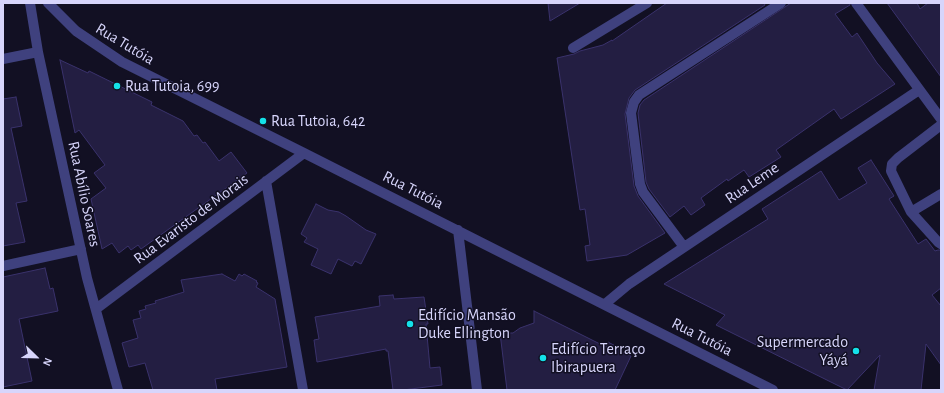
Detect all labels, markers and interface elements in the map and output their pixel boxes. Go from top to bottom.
street label: Rua Tutóia [92,19,158,69]
place label: Rua Tutoia, 699 [125,76,219,96]
marker: Rua Tutoia, 699 [112,81,122,91]
place label: Rua Tutoia, 642 [271,111,365,131]
marker: Rua Tutoia, 642 [258,116,268,126]
street label: Rua Abílio Soares [63,140,105,248]
street label: Rua Leme [721,158,783,208]
street label: Rua Tutóia [379,167,447,213]
street label: Rua Evaristo de Morais [130,170,252,268]
place label: Edifício Mansão Duke Ellington [418,305,516,343]
street label: Rua Tutóia [668,314,736,360]
marker: Edifício Mansão Duke Ellington [405,319,415,329]
place label: Supermercado Yáyá [757,332,848,370]
north arrow [16,337,56,377]
place label: Edifício Terraço Ibirapuera [551,339,645,377]
marker: Supermercado Yáyá [851,346,861,356]
marker: Edifício Terraço Ibirapuera [538,353,548,363]
text: N [41,356,54,368]

